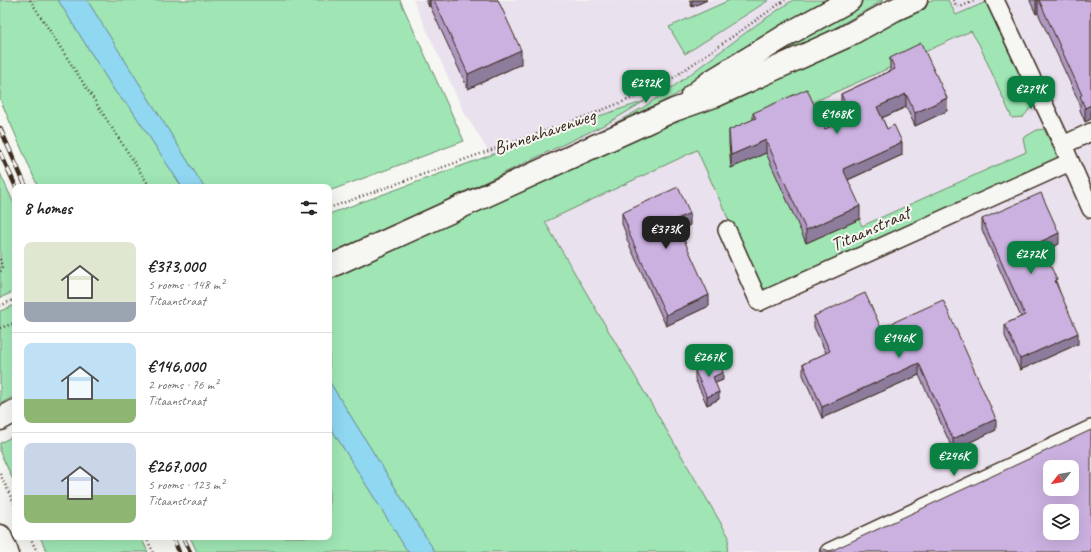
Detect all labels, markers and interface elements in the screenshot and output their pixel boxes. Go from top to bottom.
pin: €292K [618,70,674,104]
text: €292K [631,75,661,91]
pin: €279K [1003,76,1059,110]
text: €279K [1016,81,1046,97]
pin: €168K [809,101,865,135]
street label: Binnenhavenweg [490,103,599,161]
text: €168K [822,106,852,122]
icon: filters [298,197,320,219]
text: 8 homes [24,198,72,219]
street label: Titaanstraat [827,200,916,257]
pin: €373K [638,216,694,250]
text: €373K [651,221,681,237]
pin: €272K [1003,241,1059,275]
text: €272K [1016,246,1046,262]
text: €373,000 [148,256,205,277]
icon: home [56,258,104,306]
text: 5 rooms · 148 m² [148,277,224,293]
text: Titaanstraat [148,293,206,309]
pin: €146K [871,325,927,359]
text: €146K [884,330,914,346]
pin: €267K [681,344,737,378]
text: €267K [694,349,724,365]
text: €146,000 [148,356,205,377]
icon: home [56,359,104,407]
text: 2 rooms · 76 m² [148,377,218,393]
text: Titaanstraat [148,393,206,409]
pin: €246K [926,443,982,477]
text: €246K [939,448,969,464]
text: €267,000 [148,456,205,477]
icon: home [56,459,104,507]
north arrow [1043,460,1079,496]
map controls [1043,460,1079,540]
text: 5 rooms · 123 m² [148,477,224,493]
text: Titaanstraat [148,493,206,509]
button: layers [1043,504,1079,540]

